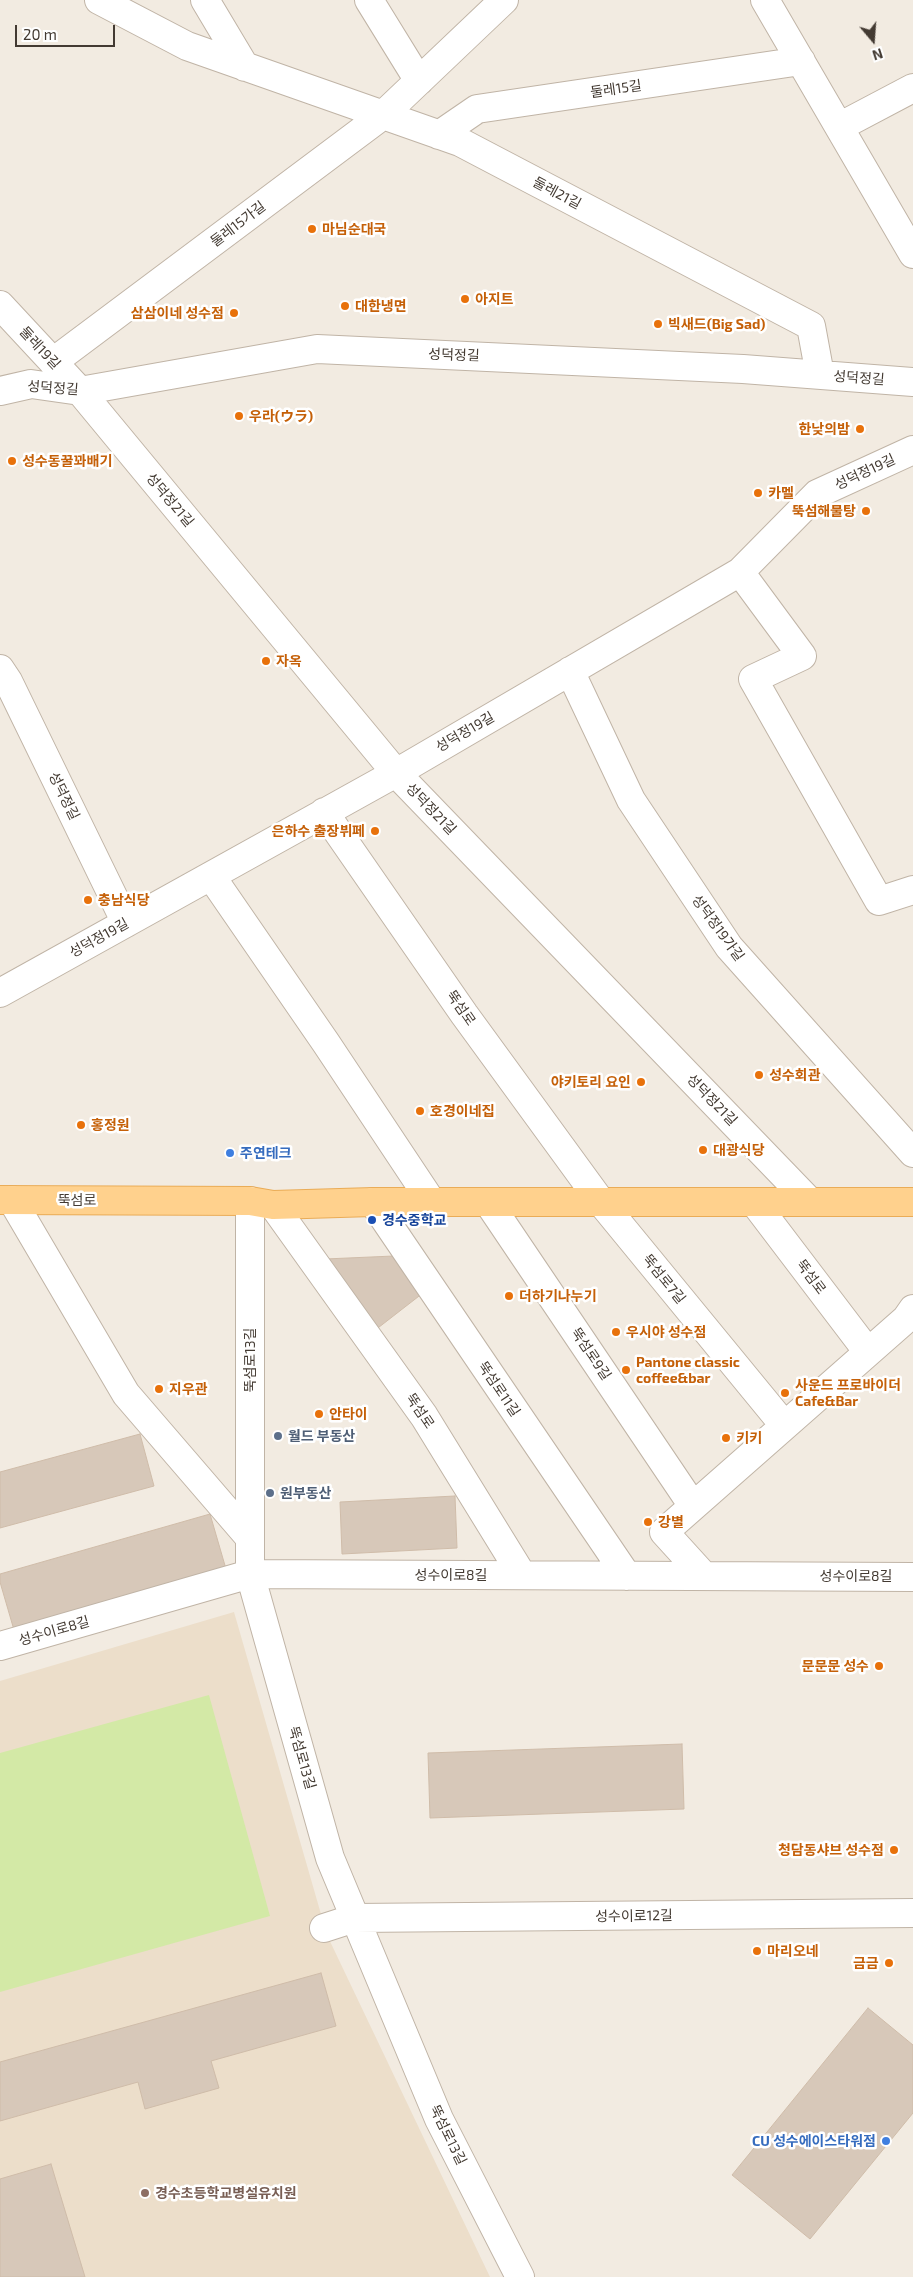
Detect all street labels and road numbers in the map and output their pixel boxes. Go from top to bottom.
street label: 둘레15길 [589,77,643,101]
street label: 둘레21길 [530,173,584,213]
street label: 둘레15가길 [207,198,269,250]
street label: 둘레19길 [16,323,64,373]
street label: 성덕정길 [428,346,480,364]
street label: 성덕정길 [833,368,885,388]
street label: 성덕정길 [27,378,79,398]
street label: 성덕정19길 [832,451,898,493]
street label: 성덕정21길 [143,470,197,530]
street label: 성덕정19길 [433,708,497,756]
street label: 성덕정길 [45,769,83,823]
street label: 성덕정21길 [402,780,460,838]
street label: 성덕정19가길 [688,892,748,964]
street label: 성덕정19길 [66,915,132,961]
street label: 뚝섬로 [443,987,479,1029]
street label: 성덕정21길 [683,1071,741,1129]
street label: 뚝섬로 [58,1192,96,1208]
street label: 뚝섬로7길 [639,1251,689,1307]
street label: 뚝섬로 [793,1257,829,1297]
street label: 뚝섬로9길 [567,1325,615,1383]
street label: 뚝섬로13길 [242,1328,258,1392]
street label: 뚝섬로11길 [475,1358,523,1420]
street label: 뚝섬로 [402,1390,438,1432]
street label: 성수이로8길 [415,1567,487,1583]
street label: 성수이로8길 [820,1568,892,1584]
street label: 성수이로8길 [17,1613,91,1649]
street label: 뚝섬로13길 [285,1725,319,1791]
street label: 성수이로12길 [595,1907,673,1925]
street label: 뚝섬로13길 [426,2102,470,2168]

